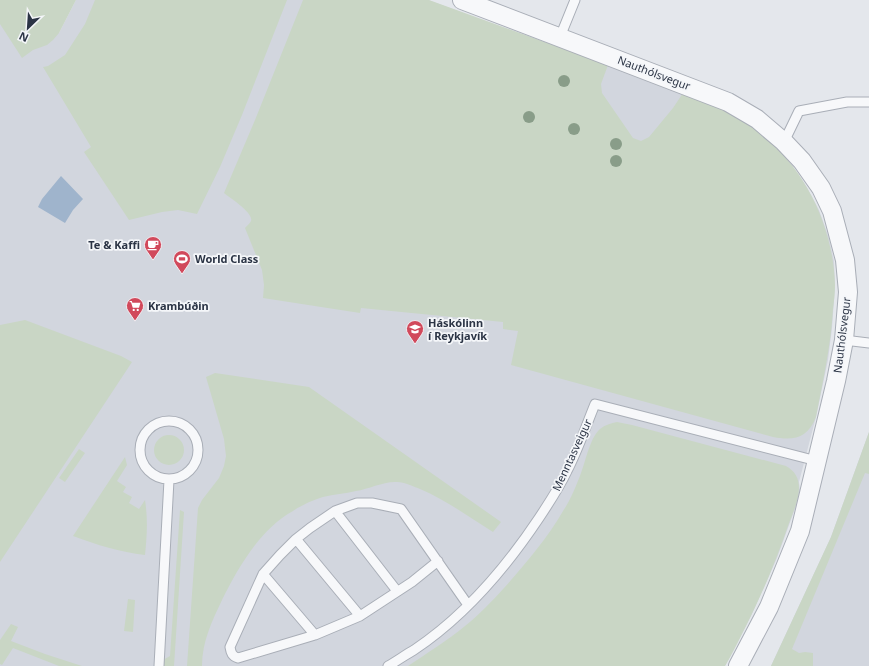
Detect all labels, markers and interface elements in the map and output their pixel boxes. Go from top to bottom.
north arrow [8,8,48,48]
text: N [16,29,31,46]
street label: Nauthólsvegur [616,52,693,93]
cafe icon: Te & Kaffi [143,235,163,260]
place label: Te & Kaffi [88,237,140,252]
sports icon: World Class [172,249,192,274]
place label: World Class [195,251,259,266]
street label: Nauthólsvegur [829,295,854,374]
supermarket icon: Krambúðin [125,296,145,321]
place label: Krambúðin [148,298,209,313]
place label: Háskólinn í Reykjavík [428,315,487,343]
school or university icon: Háskólinn í Reykjavík [405,319,425,344]
street label: Menntasveigur [548,416,595,493]

